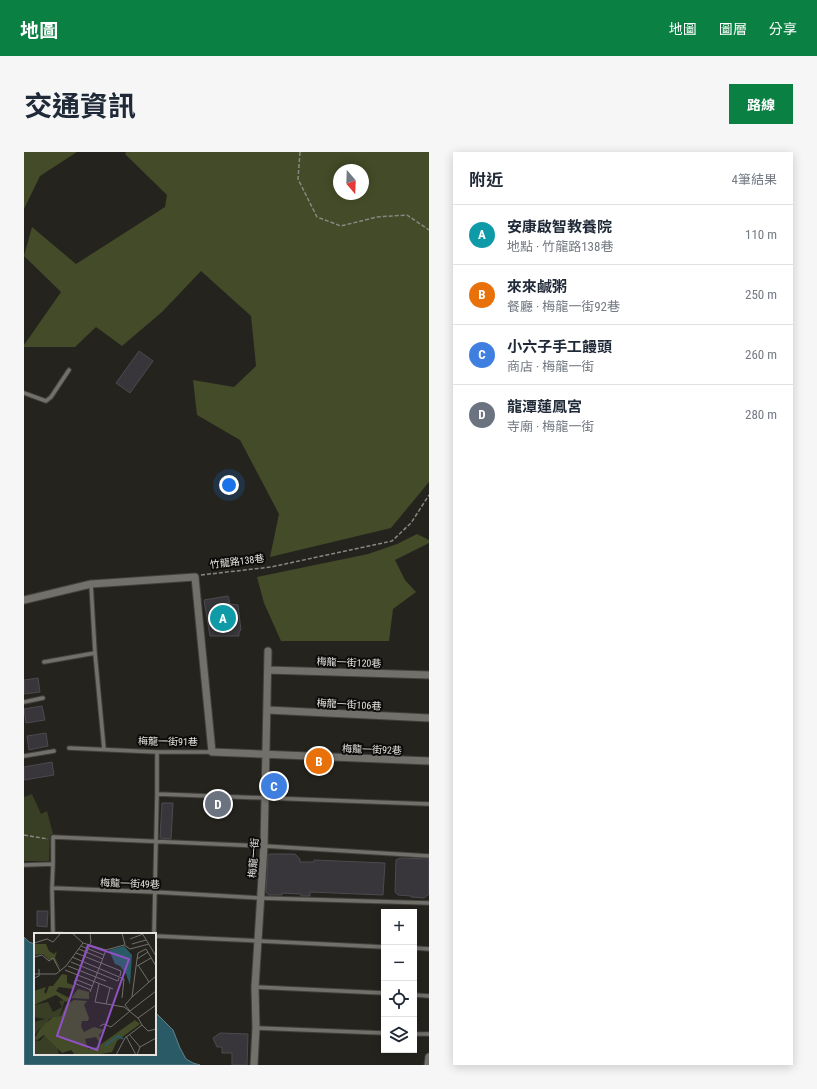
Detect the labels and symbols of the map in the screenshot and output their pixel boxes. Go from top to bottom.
north arrow [333,164,369,200]
your location [219,475,239,495]
street label: 竹龍路138巷 [209,553,265,570]
pin: A [210,603,236,633]
street label: 梅龍一街120巷 [316,656,382,669]
street label: 梅龍一街106巷 [316,697,382,712]
street label: 梅龍一街91巷 [138,735,198,748]
street label: 梅龍一街92巷 [342,743,402,756]
pin: B [306,746,332,776]
pin: C [261,771,287,801]
pin: D [205,789,231,819]
street label: 梅龍一街 [247,838,260,878]
street label: 梅龍一街49巷 [100,877,160,890]
inset map [34,933,156,1055]

